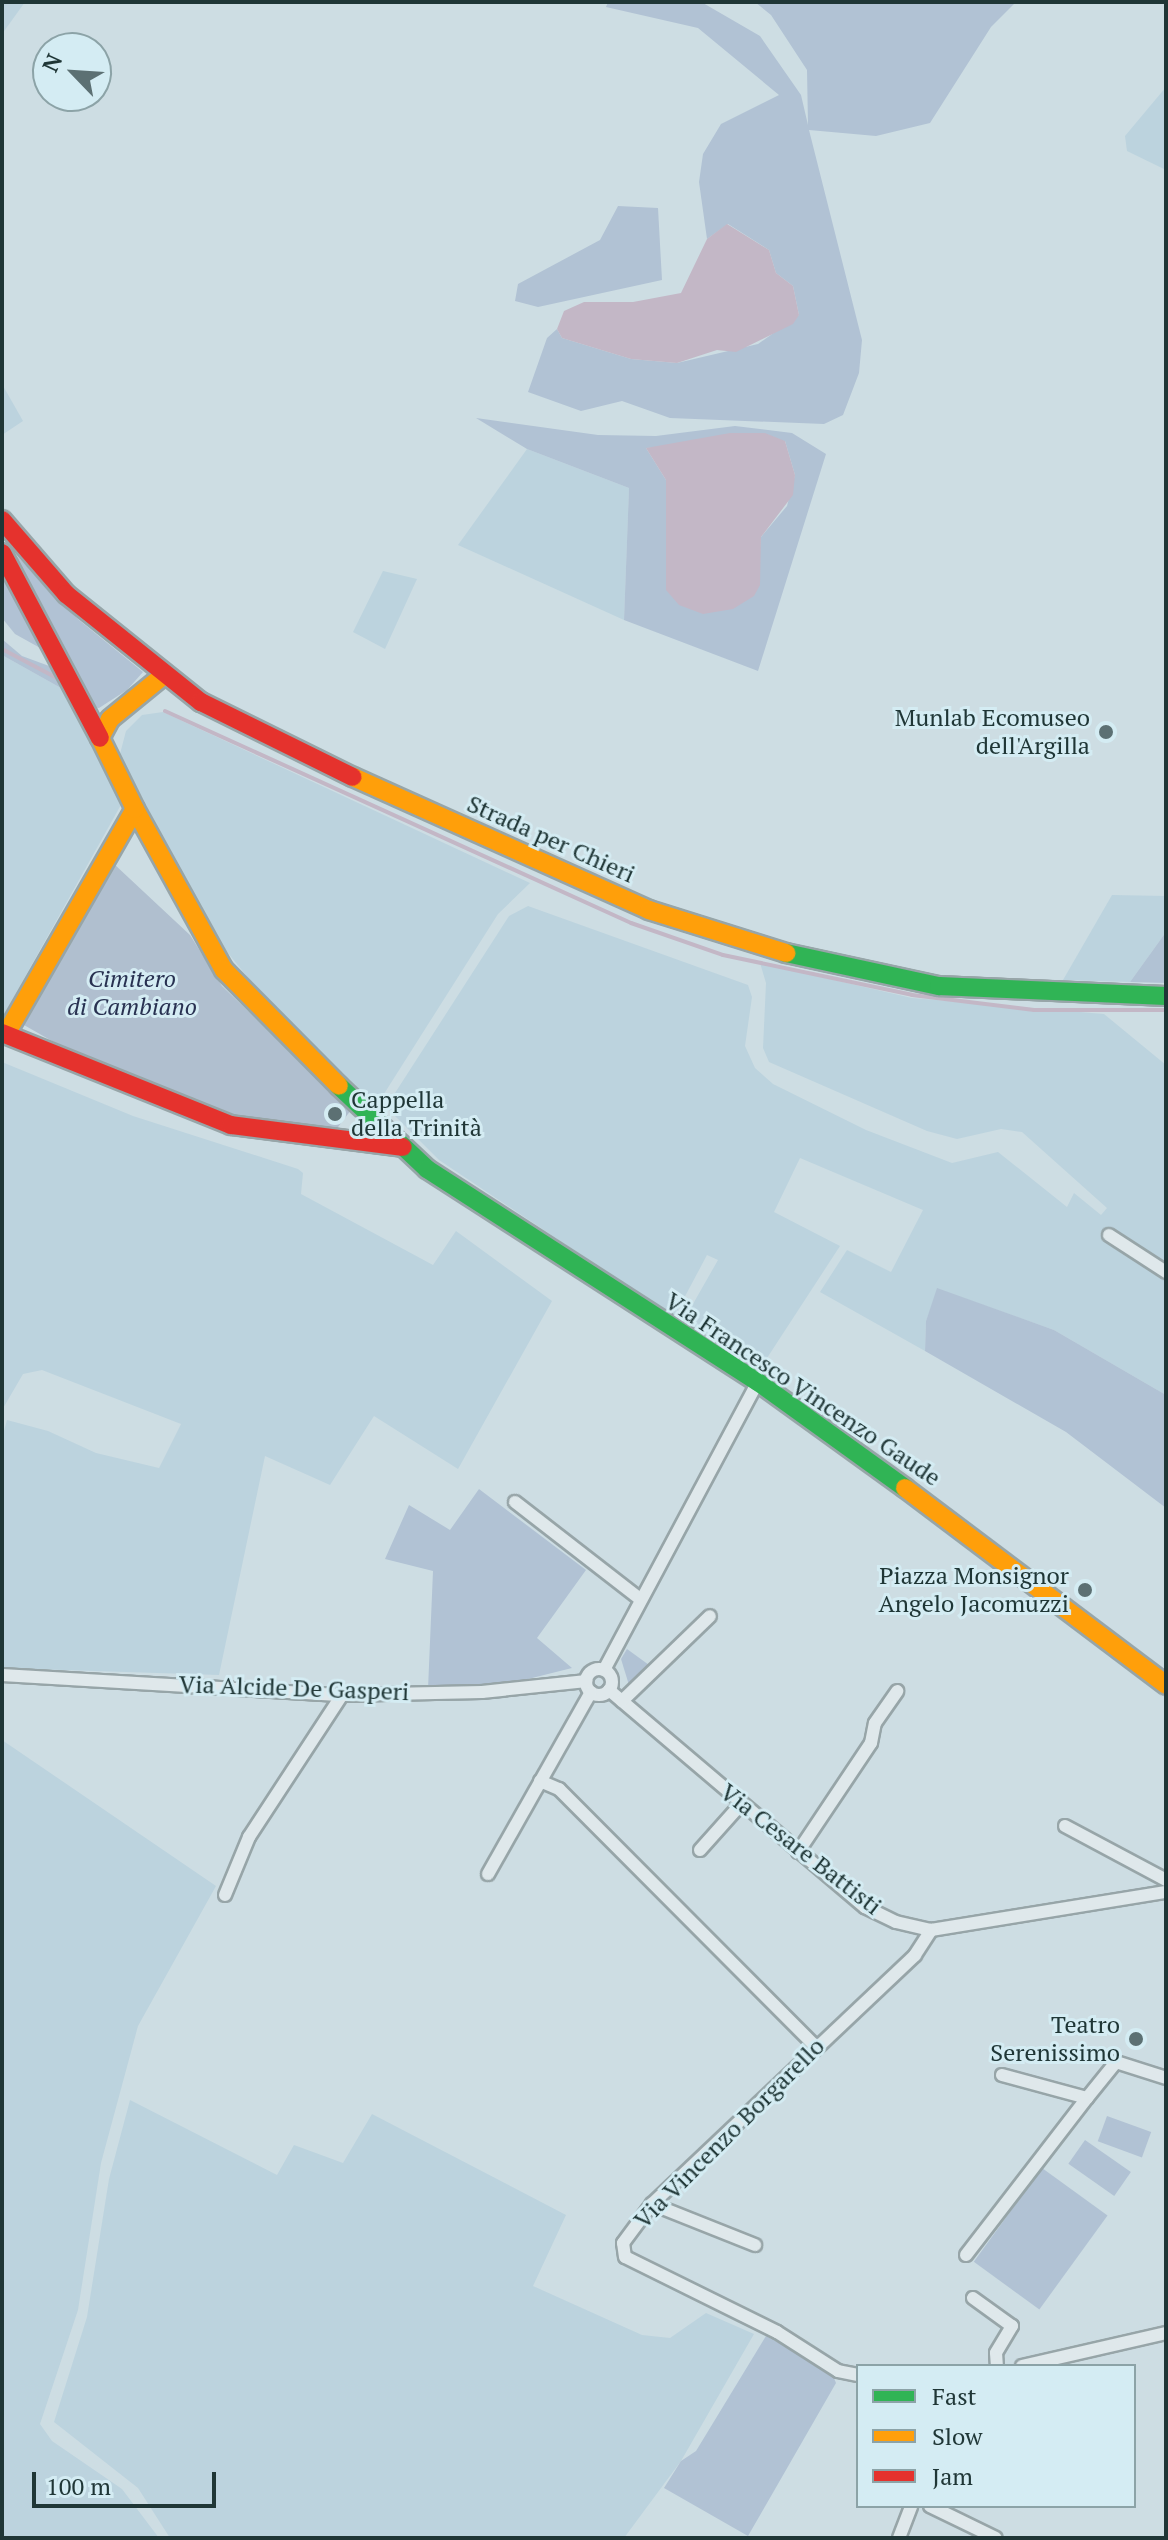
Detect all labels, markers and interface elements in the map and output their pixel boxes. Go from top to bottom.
north arrow [32,32,112,112]
text: N [35,49,68,76]
place label: Munlab Ecomuseo dell'Argilla [895,704,1090,760]
marker: Munlab Ecomuseo dell'Argilla [1097,723,1115,741]
street label: Strada per Chieri [463,789,639,889]
park label: Cimitero di Cambiano [67,965,197,1021]
place label: Cappella della Trinità [351,1086,482,1142]
marker: Cappella della Trinità [326,1105,344,1123]
street label: Via Francesco Vincenzo Gaude [660,1286,946,1492]
place label: Piazza Monsignor Angelo Jacomuzzi [878,1562,1069,1618]
marker: Piazza Monsignor Angelo Jacomuzzi [1076,1581,1094,1599]
street label: Via Alcide De Gasperi [178,1670,410,1706]
street label: Via Cesare Battisti [715,1777,887,1921]
place label: Teatro Serenissimo [990,2011,1120,2067]
marker: Teatro Serenissimo [1127,2030,1145,2048]
street label: Via Vincenzo Borgarello [628,2032,830,2234]
legend [856,2364,1136,2508]
text: Fast [932,2380,976,2412]
text: Slow [932,2420,983,2452]
scale bar [36,2456,220,2506]
text: Jam [932,2460,973,2492]
text: 100 m [46,2470,111,2502]

